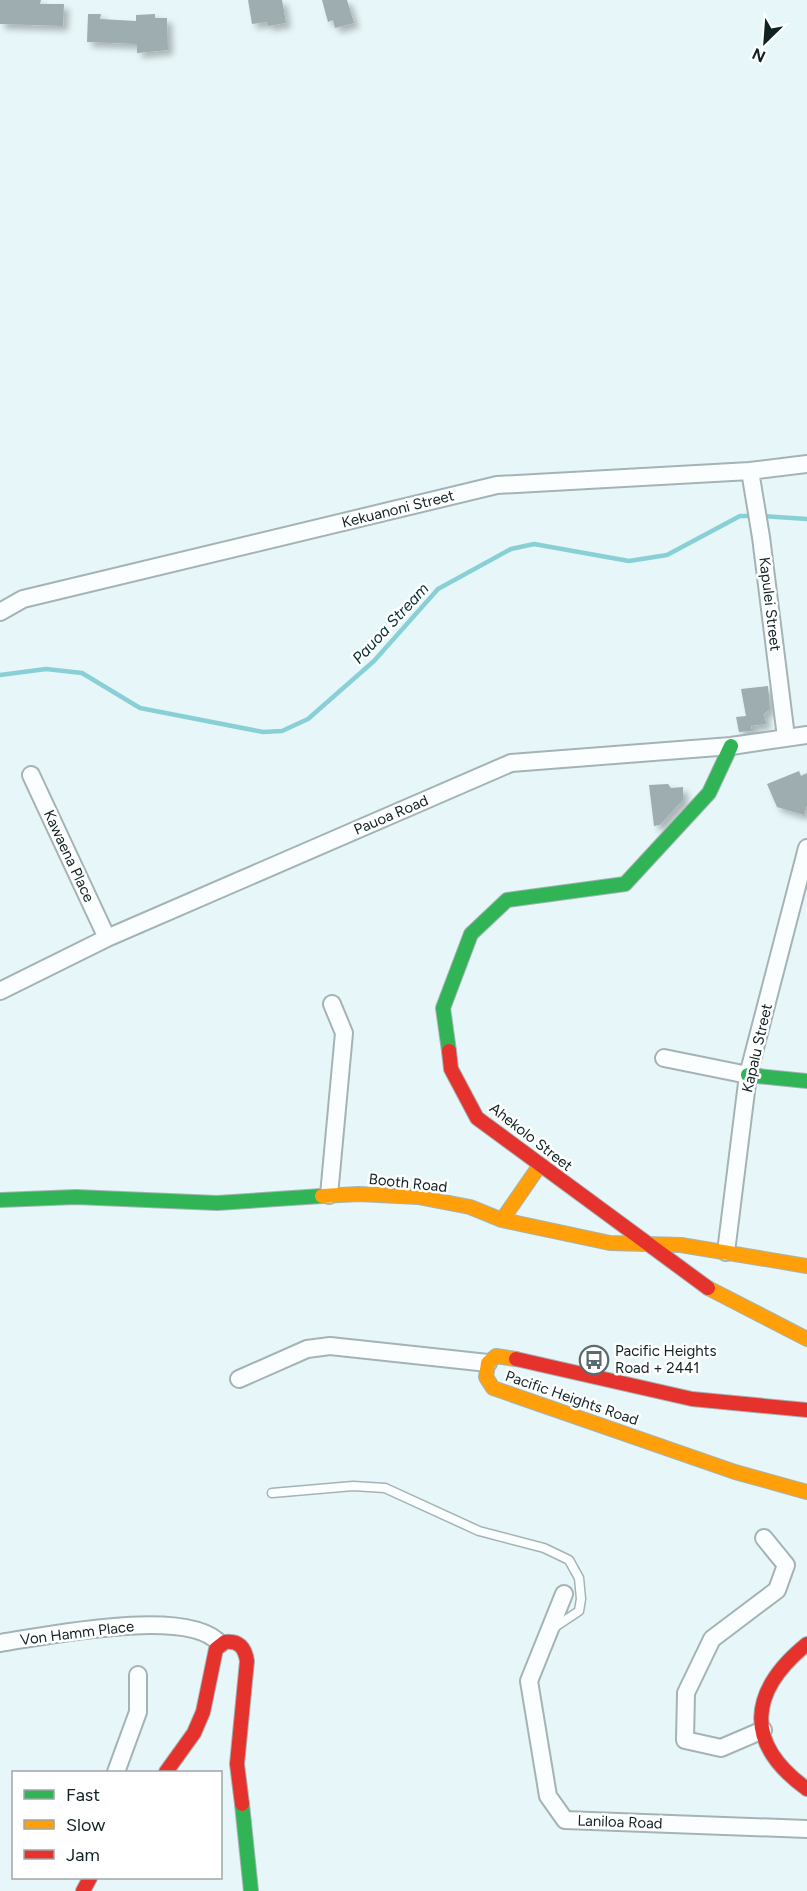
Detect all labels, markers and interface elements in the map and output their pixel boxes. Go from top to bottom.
north arrow [735,12,795,72]
text: N [749,44,768,66]
street label: Kekuanoni Street [340,486,456,532]
street label: Kapulei Street [755,556,785,652]
water label: Pauoa Stream [348,579,433,668]
street label: Pauoa Road [351,791,431,839]
street label: Kawaena Place [40,807,98,905]
street label: Kapalu Street [738,1002,776,1094]
street label: Ahekolo Street [486,1099,576,1175]
street label: Booth Road [368,1170,448,1196]
place label: Pacific Heights Road + 2441 [615,1342,716,1377]
bus stop icon: Pacific Heights Road + 2441 [578,1344,610,1376]
street label: Pacific Heights Road [503,1367,641,1429]
street label: Von Hamm Place [19,1617,135,1649]
legend [12,1771,222,1879]
text: Fast [66,1784,100,1806]
street label: Laniloa Road [577,1812,663,1832]
text: Slow [66,1814,105,1836]
text: Jam [66,1844,100,1866]

